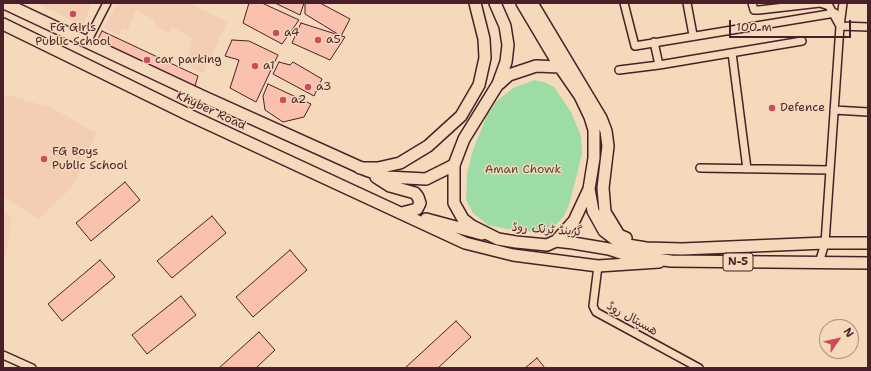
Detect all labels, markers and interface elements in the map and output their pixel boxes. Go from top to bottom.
marker: FG Girls Public School [68,9,78,19]
scale bar [731,12,853,38]
text: 100 m [736,19,772,35]
place label: FG Girls Public School [35,21,111,49]
place label: a4 [284,26,299,40]
marker: a4 [271,28,281,38]
place label: a5 [326,33,341,47]
marker: a5 [313,35,323,45]
place label: car parking [155,53,222,67]
marker: car parking [142,55,152,65]
place label: a1 [263,59,275,73]
marker: a1 [250,61,260,71]
place label: a3 [316,80,332,94]
marker: a3 [303,82,313,92]
street label: Khyber Road [174,89,248,133]
place label: a2 [291,93,307,107]
marker: a2 [278,95,288,105]
place label: Defence [780,101,825,115]
marker: Defence [767,103,777,113]
place label: FG Boys Public School [52,145,127,173]
marker: FG Boys Public School [39,154,49,164]
park label: Aman Chowk [485,163,561,177]
street label: گرینڈ ٹرنک روڈ [511,220,583,240]
road number: N-5 [723,253,753,271]
street label: ھسپتال روڈ [604,299,660,339]
north arrow [819,319,859,359]
text: N [840,325,857,340]

